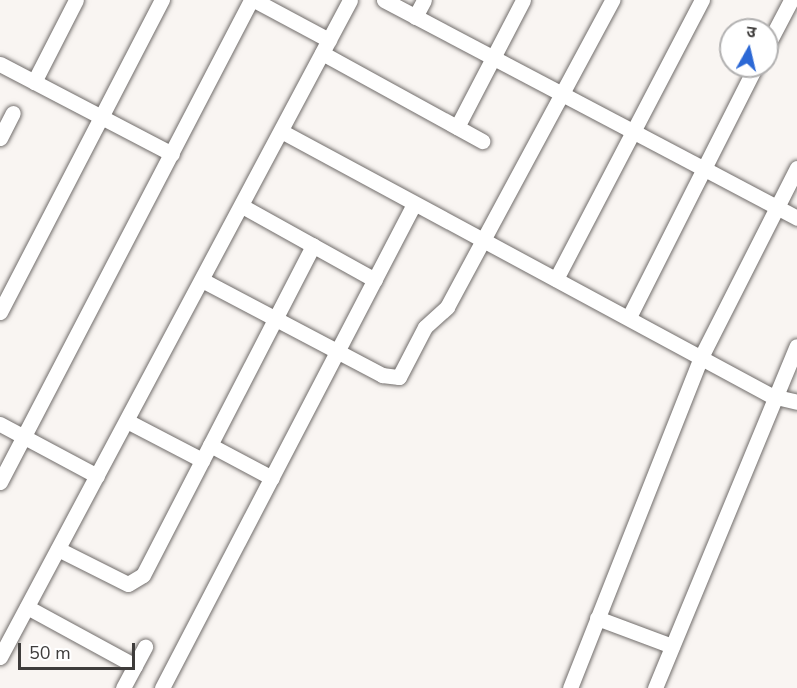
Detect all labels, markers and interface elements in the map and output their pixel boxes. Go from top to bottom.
north arrow [719,18,779,78]
text: उ [745,21,757,44]
scale bar [21,631,138,669]
text: 50 m [29,641,71,665]

